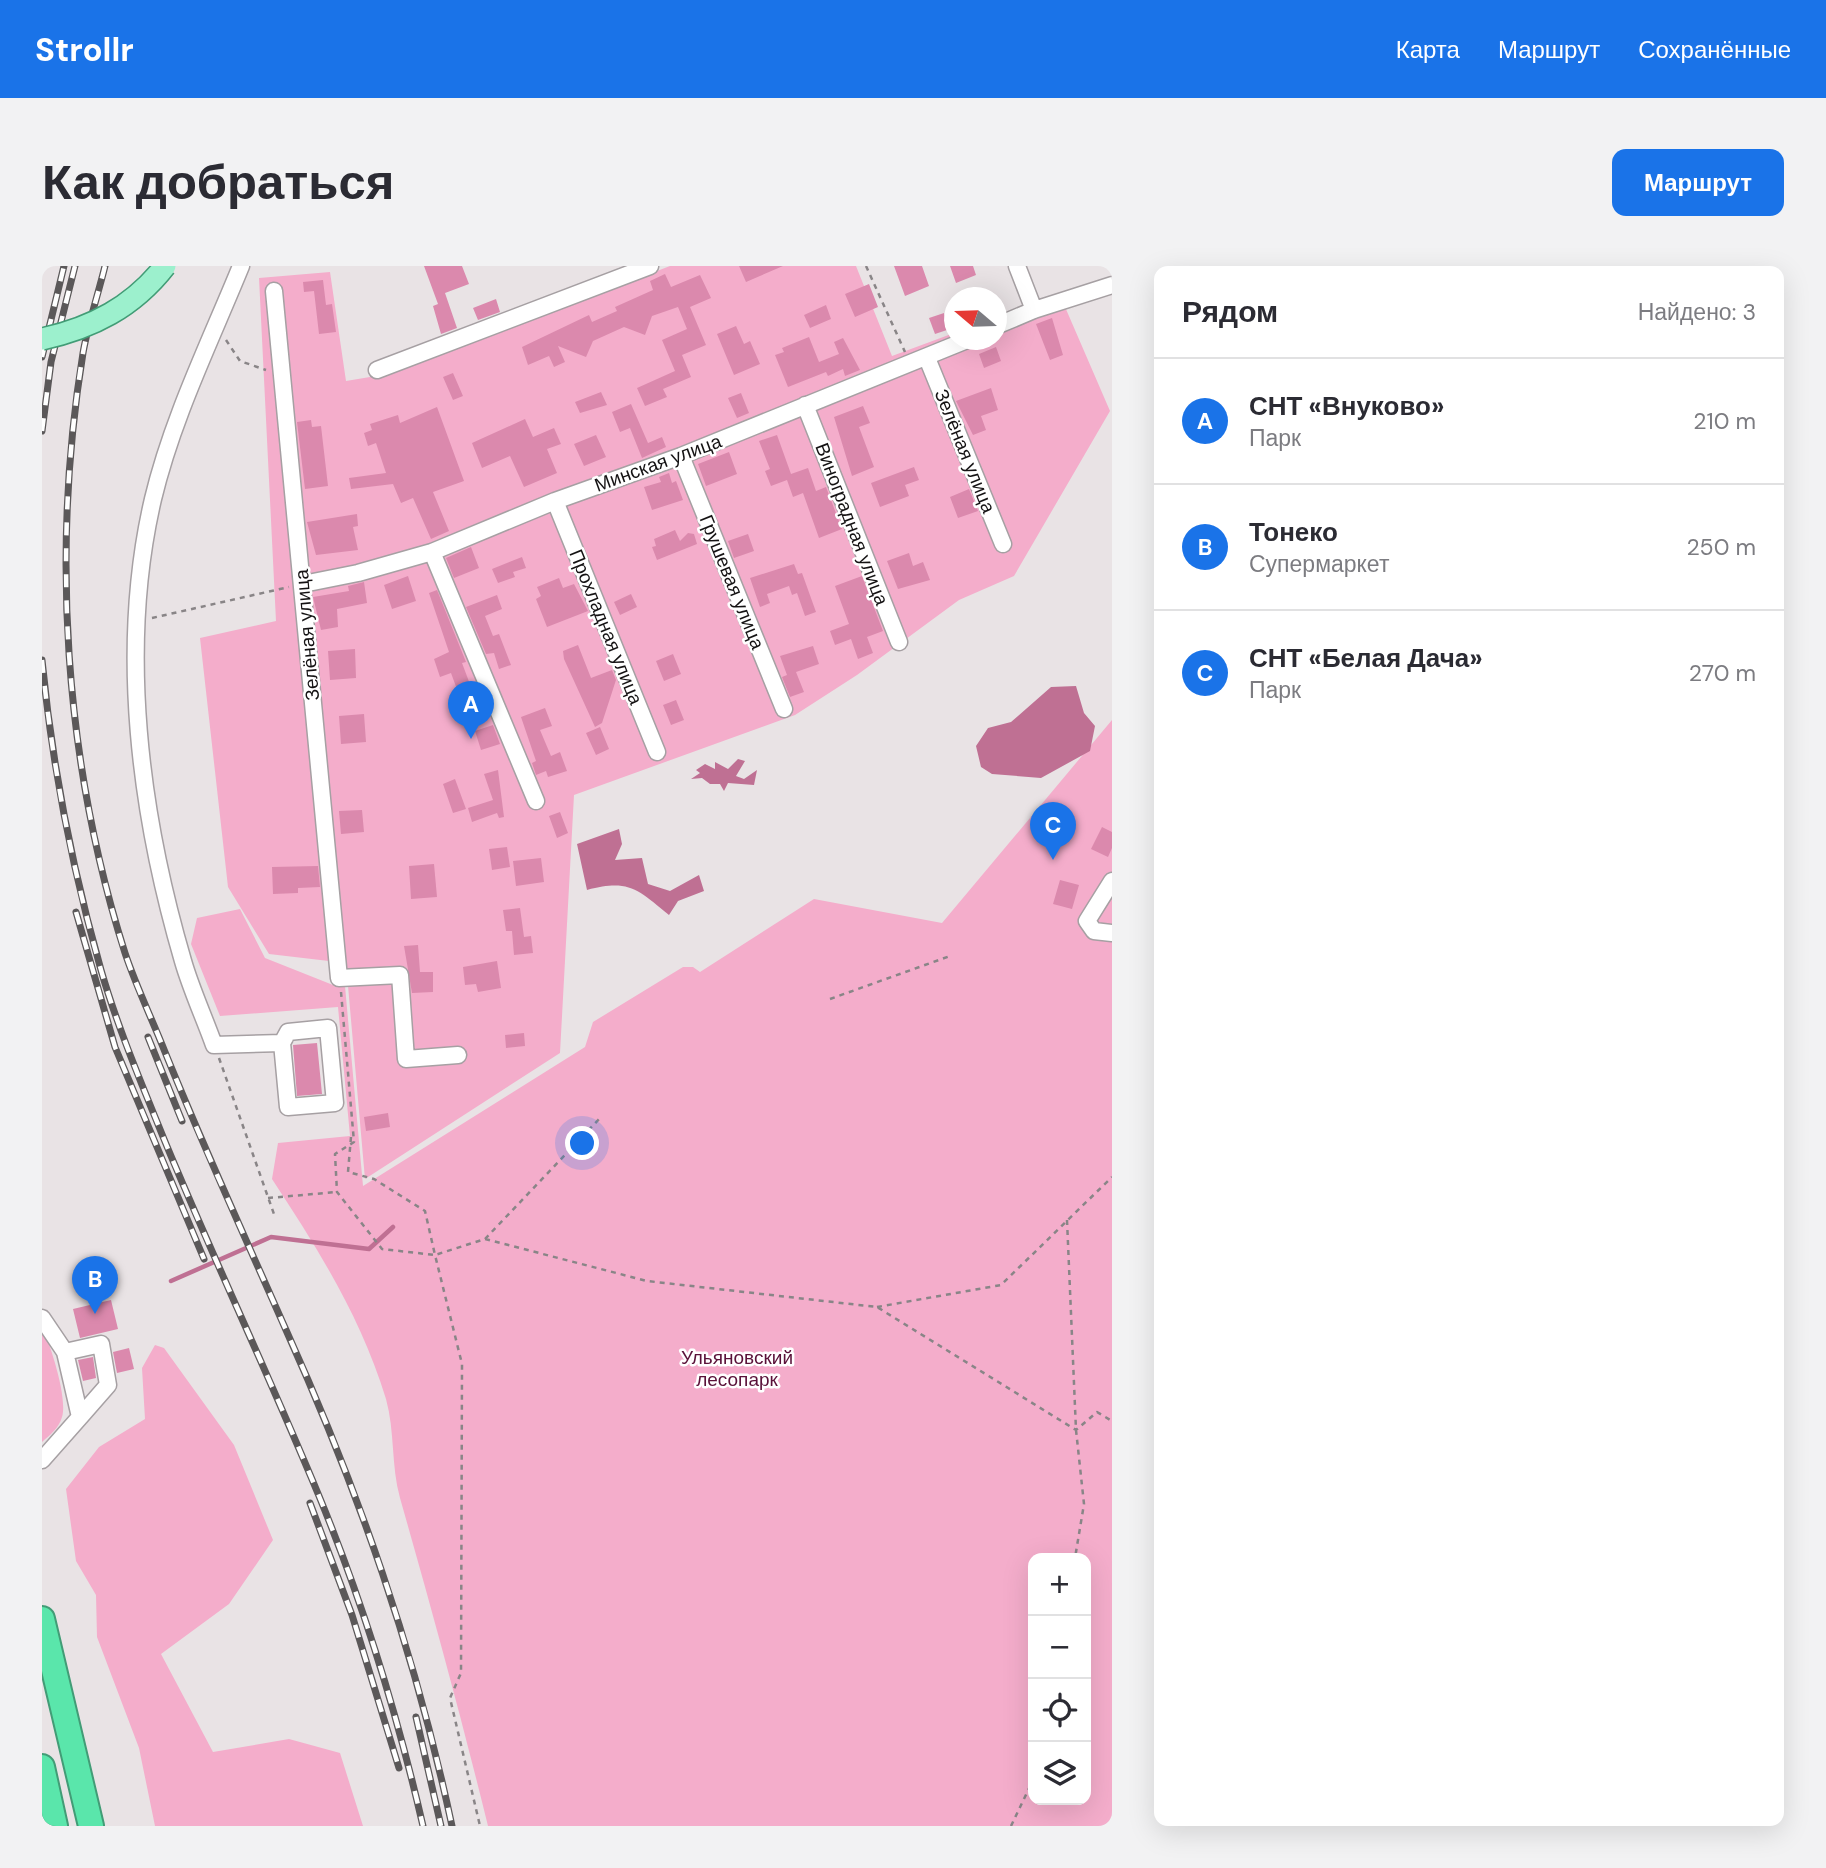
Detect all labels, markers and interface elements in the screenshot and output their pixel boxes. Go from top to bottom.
text: Strollr [35,28,134,71]
text: Карта [1396,34,1460,65]
text: Маршрут [1498,34,1600,65]
text: Сохранённые [1638,34,1791,65]
button: Маршрут [1612,149,1784,216]
text: Как добраться [42,150,394,214]
north arrow [944,287,1007,350]
text: Рядом [1182,292,1278,331]
text: Найдено: 3 [1638,297,1756,327]
street label: Зелёная улица [929,385,1001,517]
text: СНТ «Внуково» [1249,389,1444,423]
text: A [1197,406,1213,436]
text: 210 m [1693,406,1756,436]
text: Парк [1249,423,1301,453]
street label: Минская улица [591,428,725,498]
street label: Виноградная улица [809,439,895,609]
street label: Грушевая улица [694,511,771,653]
text: Тонеко [1249,515,1338,549]
text: B [1198,532,1212,562]
text: 250 m [1686,532,1756,562]
street label: Прохладная улица [563,546,649,709]
text: Супермаркет [1249,549,1389,579]
street label: Зелёная улица [289,568,325,702]
text: СНТ «Белая Дача» [1249,641,1483,675]
text: C [1197,658,1213,688]
text: 270 m [1689,658,1756,688]
text: Парк [1249,675,1301,705]
pin: A [448,681,494,739]
pin: C [1030,802,1076,860]
your location [565,1126,599,1160]
pin: B [72,1256,118,1314]
park label: Ульяновский лесопарк [681,1345,793,1392]
map controls [1028,1553,1091,1805]
button: + [1028,1553,1091,1616]
button: − [1028,1616,1091,1679]
button: locate [1028,1679,1091,1742]
button: layers [1028,1742,1091,1805]

